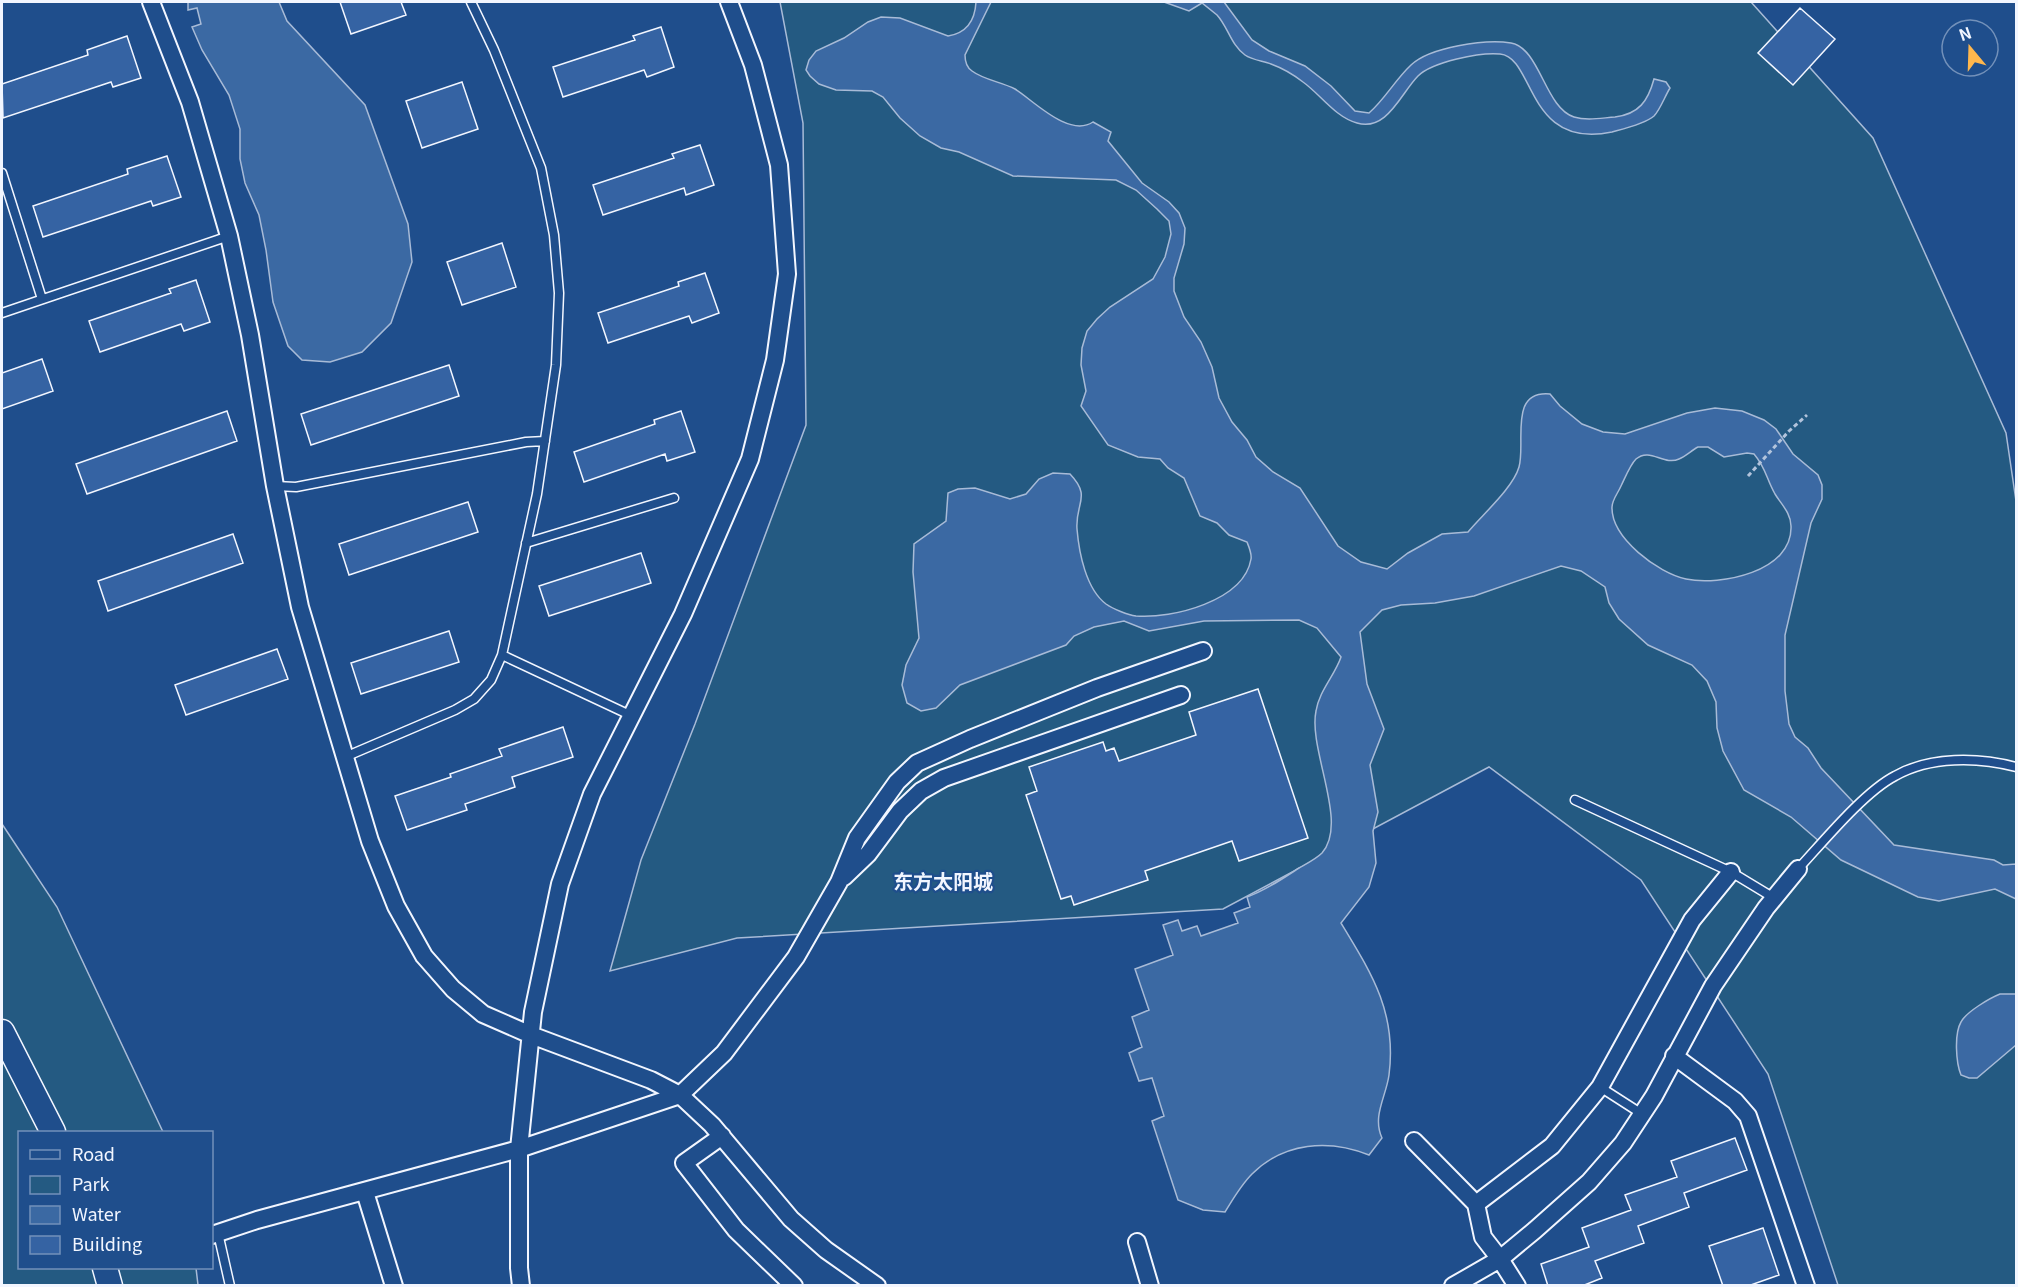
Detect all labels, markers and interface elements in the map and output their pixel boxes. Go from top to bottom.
north arrow [1940,18,2000,78]
text: N [1955,20,1974,46]
district label: 东方太阳城 [893,866,993,895]
legend [18,1131,213,1269]
text: Road [72,1140,115,1166]
text: Park [72,1170,110,1196]
text: Water [72,1200,122,1226]
text: Building [72,1230,142,1256]

